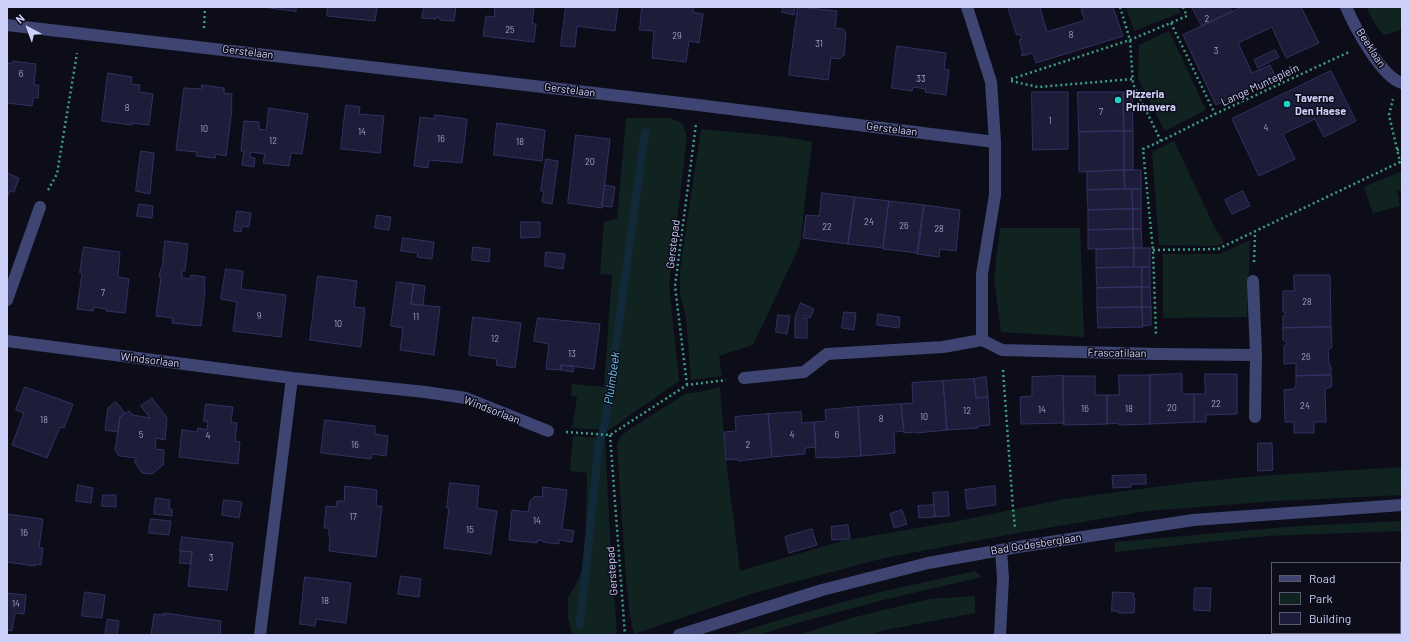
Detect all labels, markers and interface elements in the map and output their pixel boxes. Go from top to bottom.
north arrow [8,8,48,48]
text: N [13,11,27,26]
house number: 2 [1205,14,1209,24]
house number: 25 [505,25,515,35]
street label: Beeklaan [1354,26,1388,70]
house number: 8 [1069,30,1073,40]
house number: 29 [672,31,682,41]
house number: 31 [815,39,823,49]
street label: Gerstelaan [222,42,274,62]
house number: 3 [1214,46,1218,56]
street label: Lange Munteplein [1219,61,1301,109]
house number: 6 [19,69,23,79]
house number: 33 [916,74,926,84]
street label: Gerstelaan [544,80,596,100]
place label: Pizzeria Primavera [1126,87,1176,113]
place label: Taverne Den Haese [1295,91,1346,117]
marker: Pizzeria Primavera [1113,95,1123,105]
marker: Taverne Den Haese [1282,99,1292,109]
house number: 8 [125,103,129,113]
house number: 7 [1099,107,1103,117]
house number: 1 [1048,116,1052,126]
street label: Gerstelaan [866,119,918,139]
house number: 4 [1264,123,1268,133]
house number: 10 [200,124,208,134]
house number: 14 [358,127,366,137]
house number: 16 [437,134,445,144]
house number: 12 [269,136,277,146]
house number: 18 [516,137,524,147]
house number: 20 [585,157,595,167]
house number: 24 [864,217,874,227]
street label: Gerstepad [663,219,683,269]
house number: 26 [899,221,909,231]
house number: 22 [822,222,832,232]
house number: 28 [934,224,944,234]
house number: 7 [101,288,105,298]
house number: 28 [1302,297,1312,307]
house number: 9 [257,311,261,321]
house number: 11 [413,312,419,322]
house number: 10 [334,319,342,329]
house number: 12 [491,334,499,344]
street label: Frascatilaan [1087,346,1147,360]
house number: 13 [568,349,576,359]
street label: Windsorlaan [120,350,180,370]
water label: Pluimbeek [601,351,623,405]
house number: 26 [1301,352,1311,362]
street label: Windsorlaan [462,393,522,427]
house number: 22 [1211,399,1221,409]
house number: 24 [1300,401,1310,411]
house number: 20 [1167,403,1177,413]
house number: 16 [1081,404,1089,414]
house number: 18 [1125,404,1133,414]
house number: 14 [1038,405,1046,415]
house number: 12 [963,406,971,416]
house number: 10 [920,412,928,422]
house number: 8 [879,414,883,424]
house number: 18 [40,415,48,425]
house number: 5 [139,430,143,440]
house number: 4 [790,430,794,440]
house number: 6 [835,430,839,440]
house number: 4 [206,431,210,441]
house number: 16 [351,440,359,450]
house number: 2 [746,440,750,450]
house number: 17 [349,512,357,522]
house number: 14 [533,516,541,526]
house number: 15 [466,525,474,535]
house number: 16 [20,528,28,538]
street label: Bad Godesberglaan [990,530,1082,558]
street label: Gerstepad [604,546,620,596]
house number: 3 [209,553,213,563]
legend [1271,562,1401,634]
text: Road [1309,571,1336,585]
text: Park [1309,591,1333,605]
house number: 18 [321,596,329,606]
house number: 14 [12,599,20,609]
text: Building [1309,611,1351,625]

